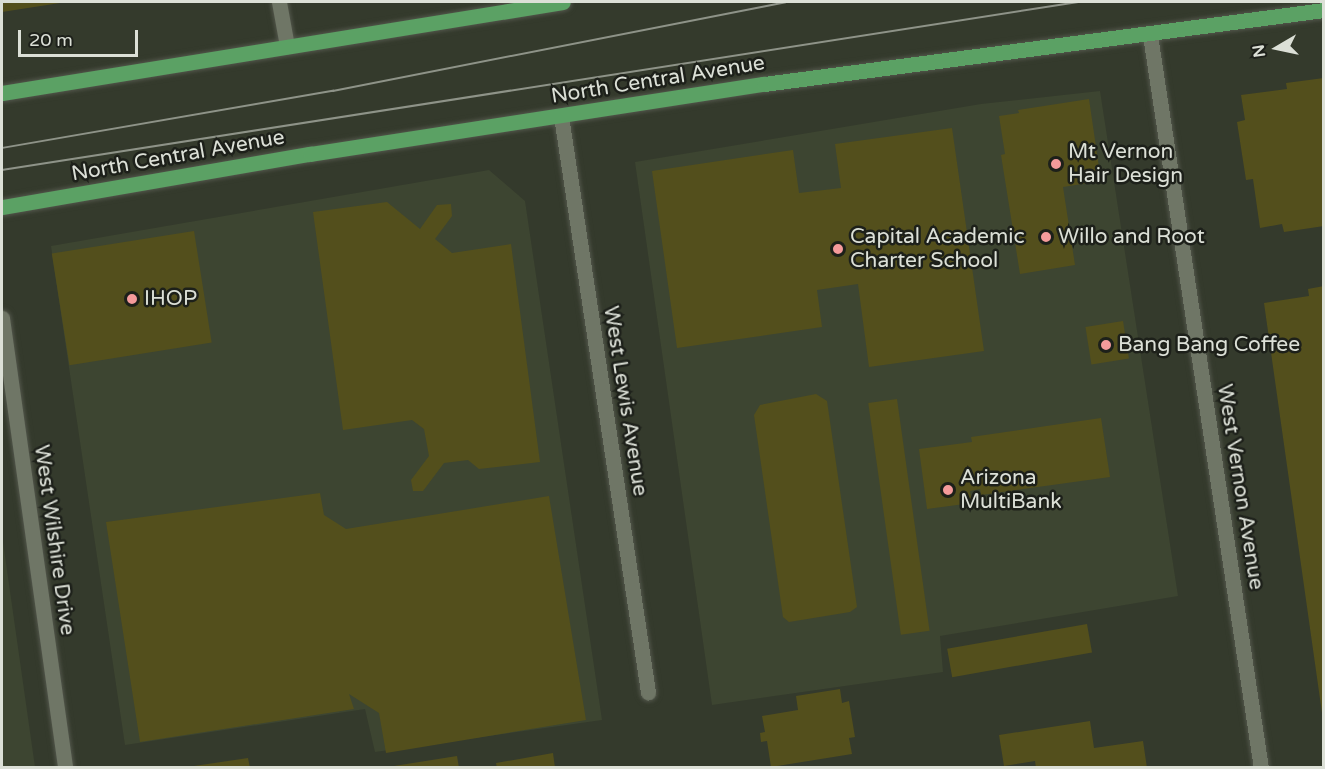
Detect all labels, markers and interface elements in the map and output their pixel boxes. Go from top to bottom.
scale bar [21,18,141,56]
north arrow [1247,18,1307,78]
text: 20 m [29,29,73,51]
text: N [1248,43,1270,59]
street label: North Central Avenue [549,51,767,109]
street label: North Central Avenue [69,125,287,187]
place label: Mt Vernon Hair Design [1068,139,1183,189]
marker: Mt Vernon Hair Design [1049,157,1063,171]
place label: Capital Academic Charter School [850,224,1025,274]
place label: Willo and Root [1058,224,1205,250]
marker: Willo and Root [1039,230,1053,244]
marker: Capital Academic Charter School [831,242,845,256]
place label: IHOP [144,286,197,312]
marker: IHOP [125,292,139,306]
street label: West Lewis Avenue [598,304,652,498]
place label: Bang Bang Coffee [1118,332,1300,358]
marker: Bang Bang Coffee [1099,338,1113,352]
street label: West Vernon Avenue [1211,382,1269,592]
street label: West Wilshire Drive [28,443,80,637]
place label: Arizona MultiBank [960,465,1062,515]
marker: Arizona MultiBank [941,483,955,497]

